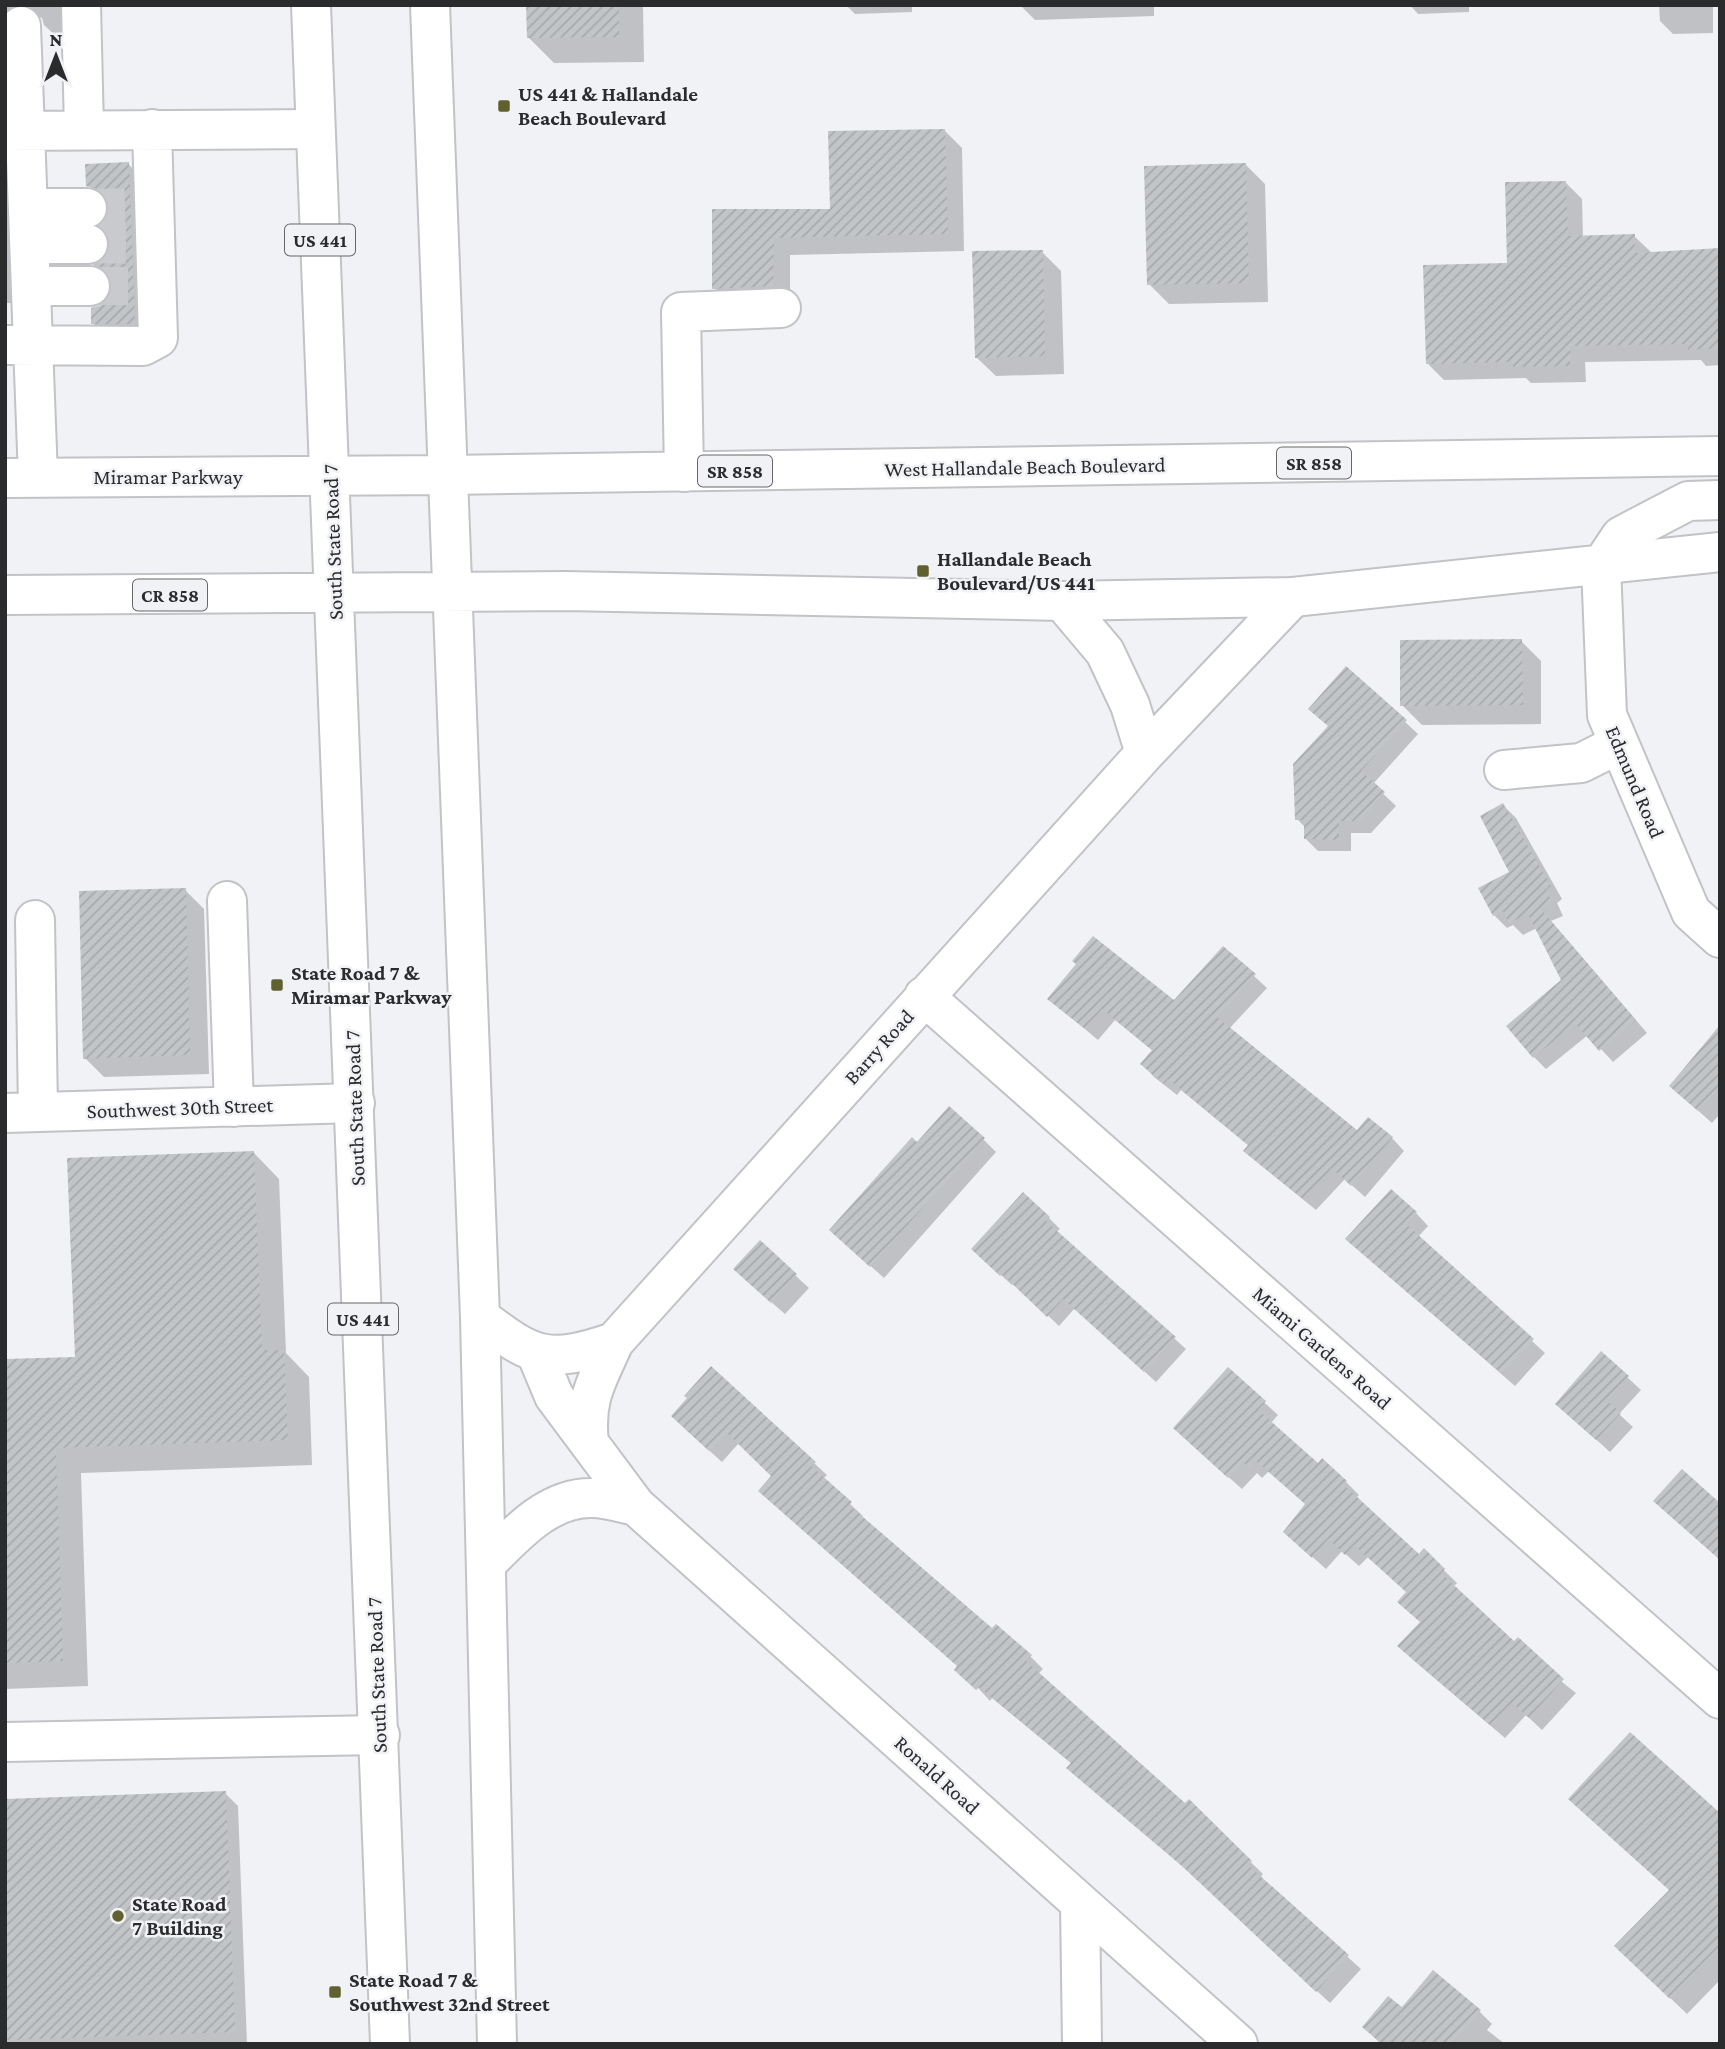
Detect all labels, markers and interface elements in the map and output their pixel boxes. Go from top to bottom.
north arrow [21,21,91,91]
text: N [50,29,63,50]
place label: US 441 & Hallandale Beach Boulevard [518,82,698,130]
marker: US 441 & Hallandale Beach Boulevard [496,98,512,114]
road number: US 441 [285,224,355,256]
road number: SR 858 [1277,447,1351,478]
street label: West Hallandale Beach Boulevard [884,453,1166,481]
road number: SR 858 [698,456,772,486]
street label: South State Road 7 [318,463,348,620]
street label: Miramar Parkway [93,465,243,489]
place label: Hallandale Beach Boulevard/US 441 [937,547,1095,595]
marker: Hallandale Beach Boulevard/US 441 [915,563,931,579]
road number: CR 858 [133,580,207,610]
street label: Edmund Road [1601,722,1669,842]
place label: State Road 7 & Miramar Parkway [291,961,452,1009]
marker: State Road 7 & Miramar Parkway [269,977,285,993]
street label: Barry Road [839,1005,919,1089]
street label: South State Road 7 [340,1029,370,1186]
street label: Southwest 30th Street [86,1093,275,1123]
street label: Miami Gardens Road [1248,1281,1396,1415]
road number: US 441 [328,1303,398,1334]
street label: South State Road 7 [362,1596,392,1753]
street label: Ronald Road [890,1731,984,1819]
place label: State Road 7 Building [132,1892,227,1940]
marker: State Road 7 Building [110,1908,126,1924]
place label: State Road 7 & Southwest 32nd Street [349,1968,550,2016]
marker: State Road 7 & Southwest 32nd Street [327,1984,343,2000]

